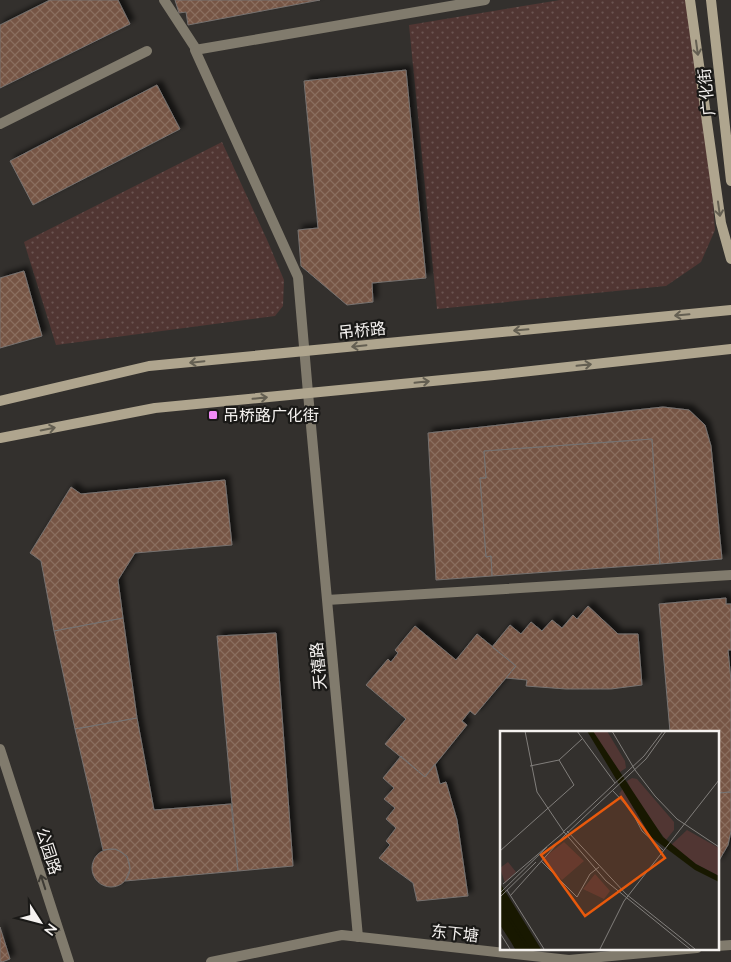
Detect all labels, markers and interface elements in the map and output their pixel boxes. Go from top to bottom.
one-way arrow [692,40,702,56]
street label: 广化街 [694,67,717,117]
one-way arrow [714,201,724,217]
one-way arrow [675,310,691,319]
street label: 吊桥路 [337,318,387,341]
one-way arrow [513,325,529,335]
one-way arrow [351,341,367,351]
one-way arrow [190,357,206,366]
one-way arrow [575,360,591,370]
one-way arrow [414,377,430,387]
one-way arrow [252,393,268,402]
place label: 吊桥路广化街 [223,405,319,424]
marker: 吊桥路广化街 [207,409,219,421]
one-way arrow [39,424,55,433]
street label: 天禧路 [306,641,329,691]
inset map [500,731,718,950]
street label: 公园路 [33,825,66,877]
one-way arrow [38,875,47,891]
north arrow [15,897,65,947]
text: N [41,921,61,939]
street label: 东下塘 [430,921,480,944]

